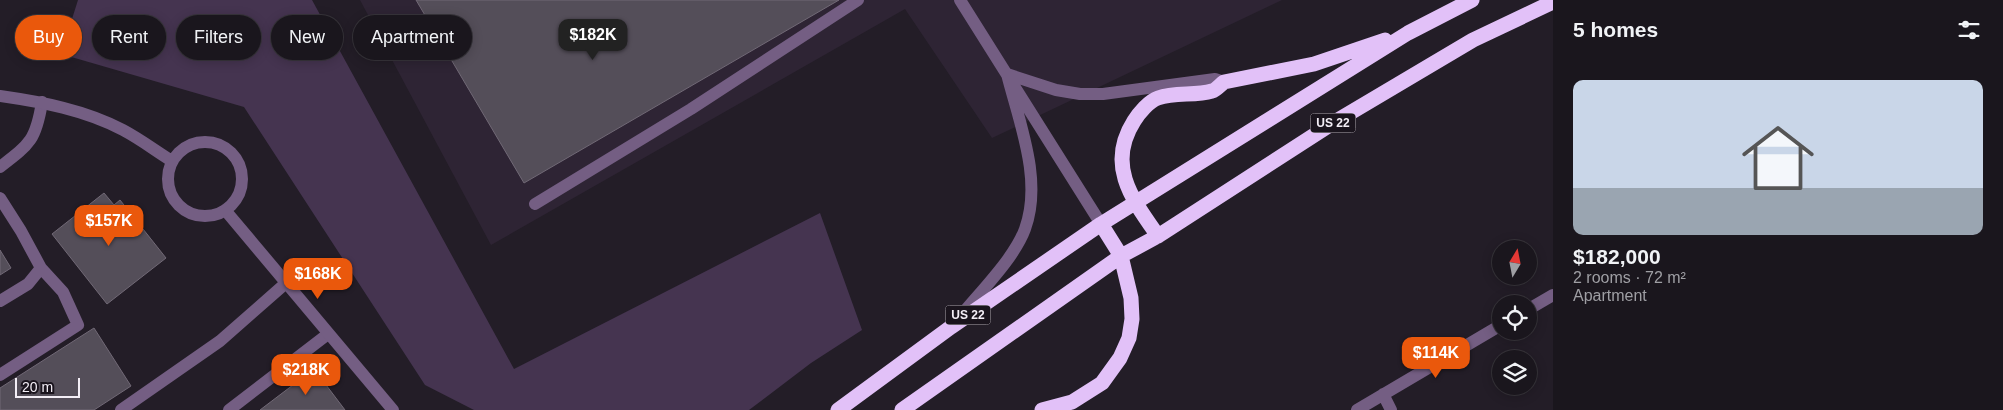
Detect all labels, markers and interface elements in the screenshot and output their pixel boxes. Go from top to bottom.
chip: Buy [15,15,82,60]
chip: Rent [92,15,166,60]
chip: Filters [176,15,261,60]
chip: New [271,15,343,60]
chip: Apartment [353,15,472,60]
icon: filters [1955,16,1983,44]
pin: $182K [558,18,628,61]
text: 5 homes [1573,18,1658,41]
text: $182K [569,26,617,43]
icon: home [1733,113,1823,203]
road number: US 22 [1310,114,1356,132]
pin: $157K [74,204,144,247]
text: $157K [85,212,133,229]
north arrow [1492,240,1538,285]
map controls [1492,240,1537,395]
text: $182,000 [1573,245,1661,268]
pin: $168K [283,258,353,300]
text: $168K [294,265,342,282]
text: 2 rooms · 72 m² [1573,269,1686,286]
text: Apartment [1573,287,1647,304]
button: locate [1492,295,1537,340]
road number: US 22 [946,306,990,324]
pin: $114K [1401,336,1471,379]
text: $114K [1413,344,1459,361]
button: layers [1492,350,1537,395]
pin: $218K [271,354,341,396]
text: $218K [282,361,330,378]
scale bar [15,375,80,398]
text: 20 m [22,379,53,395]

